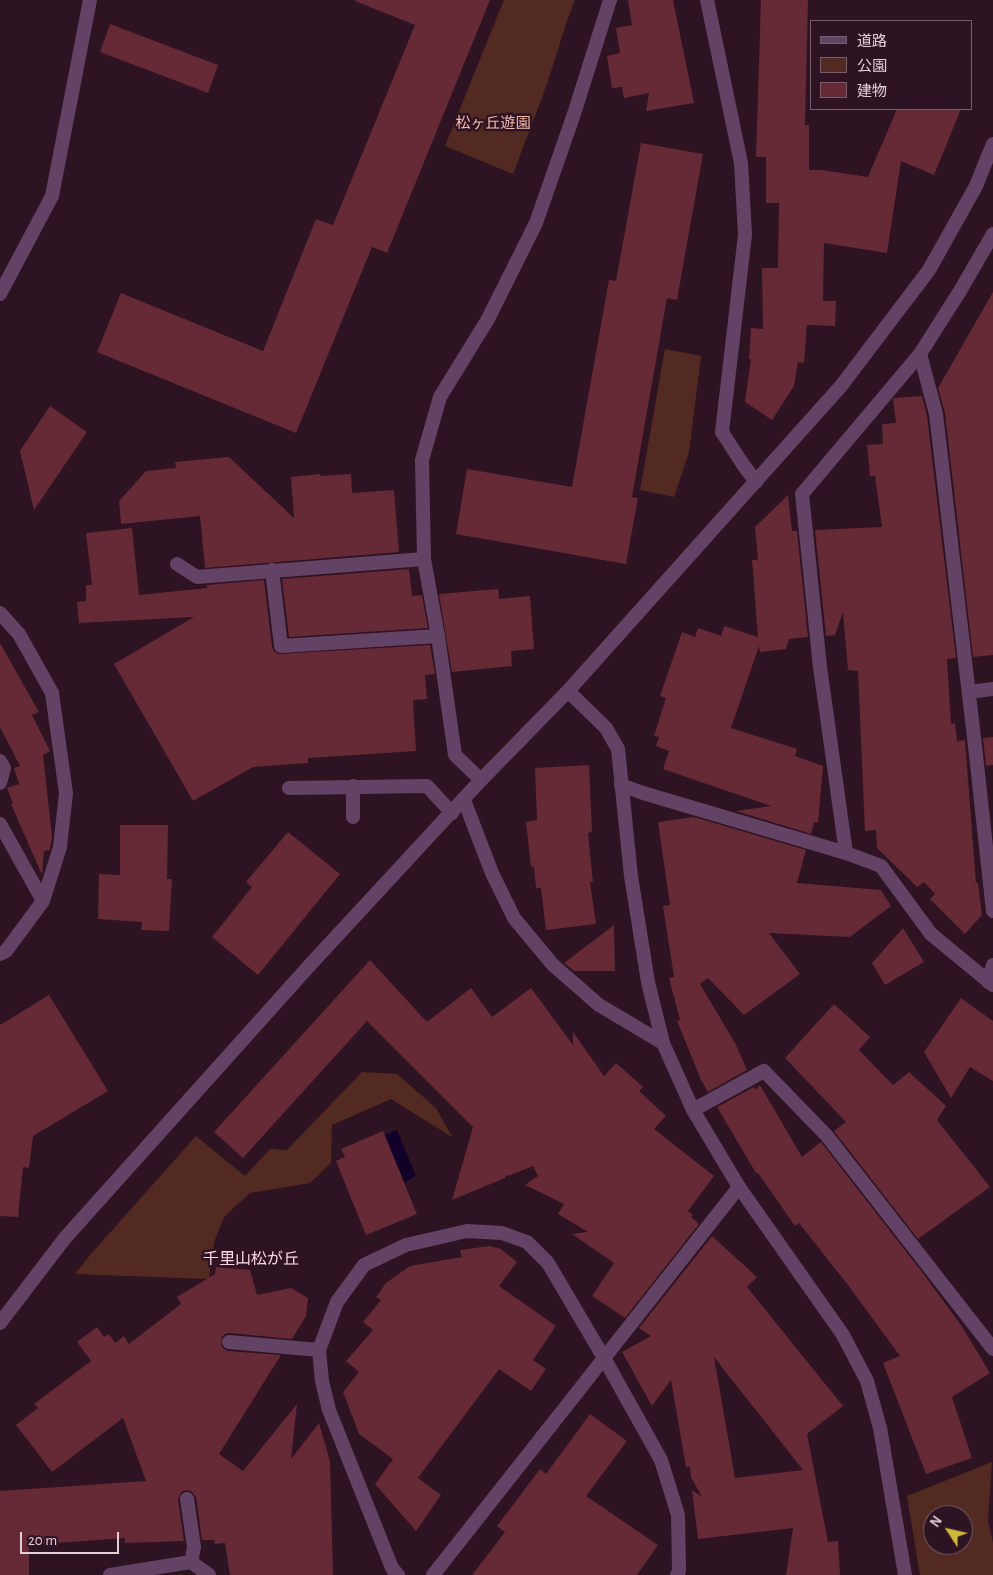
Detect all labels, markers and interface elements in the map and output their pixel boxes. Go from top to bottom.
legend [810,20,973,110]
text: 道路 [857,34,887,49]
text: 公園 [857,59,887,74]
text: 建物 [857,84,887,99]
park label: 松ヶ丘遊園 [456,114,530,132]
district label: 千里山松が丘 [203,1249,299,1269]
north arrow [923,1505,973,1555]
text: N [928,1514,945,1530]
scale bar [22,1522,121,1554]
text: 20 m [28,1533,57,1548]

